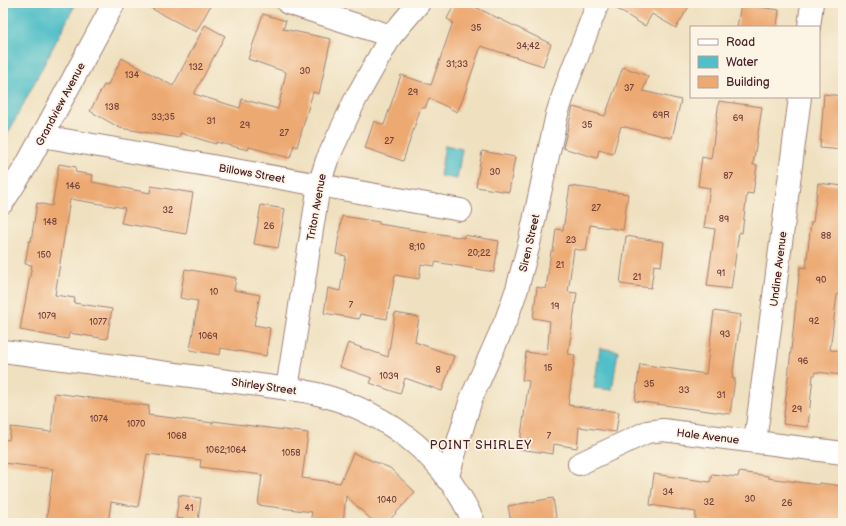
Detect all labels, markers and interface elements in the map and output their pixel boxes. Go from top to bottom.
house number: 35 [471,23,481,34]
legend [690,26,820,98]
text: Road [726,35,755,50]
house number: 34;42 [516,41,541,52]
text: Water [726,55,758,70]
house number: 31;33 [446,59,468,70]
street label: Grandview Avenue [33,60,88,148]
house number: 132 [189,62,204,73]
house number: 30 [300,66,310,77]
house number: 134 [125,70,140,81]
text: Building [726,75,770,90]
house number: 37 [624,83,635,94]
house number: 29 [408,87,418,98]
house number: 138 [105,102,119,113]
house number: 69R [652,110,670,121]
house number: 33;35 [151,112,175,123]
house number: 69 [733,113,743,124]
house number: 31 [206,116,216,127]
house number: 29 [240,120,250,131]
house number: 35 [582,120,592,131]
house number: 27 [279,128,289,139]
house number: 27 [384,136,394,147]
street label: Billows Street [218,161,287,186]
house number: 30 [490,167,500,178]
house number: 87 [723,171,733,182]
street label: Triton Avenue [304,172,329,242]
house number: 146 [66,181,81,192]
house number: 27 [591,203,601,214]
house number: 32 [163,205,174,216]
street label: Siren Street [517,212,543,273]
house number: 89 [719,214,729,225]
house number: 148 [43,217,57,228]
house number: 26 [264,221,275,232]
street label: Undine Avenue [767,230,790,307]
house number: 88 [821,231,831,242]
house number: 23 [566,235,577,246]
house number: 8;10 [409,242,425,253]
house number: 20;22 [467,248,491,259]
house number: 150 [37,250,51,261]
house number: 21 [556,260,564,271]
house number: 91 [717,268,725,279]
house number: 21 [633,272,641,283]
house number: 90 [816,275,826,286]
house number: 10 [210,287,218,298]
house number: 7 [349,300,354,311]
house number: 19 [551,301,559,312]
house number: 1079 [38,311,56,322]
house number: 92 [809,316,820,327]
house number: 1077 [89,317,107,328]
house number: 93 [720,329,731,340]
house number: 1069 [198,331,218,342]
house number: 96 [798,356,809,367]
house number: 15 [544,363,552,374]
house number: 8 [435,365,441,376]
house number: 1039 [379,371,399,382]
street label: Shirley Street [231,376,298,398]
house number: 35 [644,379,654,390]
house number: 33 [678,385,690,396]
house number: 31 [716,390,726,401]
house number: 29 [792,404,802,415]
house number: 1074 [90,414,109,425]
house number: 1070 [127,419,145,430]
street label: Hale Avenue [676,426,740,447]
house number: 1068 [167,431,187,442]
house number: 7 [547,431,552,442]
district label: POINT SHIRLEY [430,438,532,453]
house number: 1062;1064 [205,445,247,456]
house number: 1058 [281,448,301,459]
house number: 34 [662,487,674,498]
house number: 30 [745,494,755,505]
house number: 1040 [377,495,397,506]
house number: 32 [704,497,715,508]
house number: 26 [782,498,793,509]
house number: 41 [185,503,193,514]

